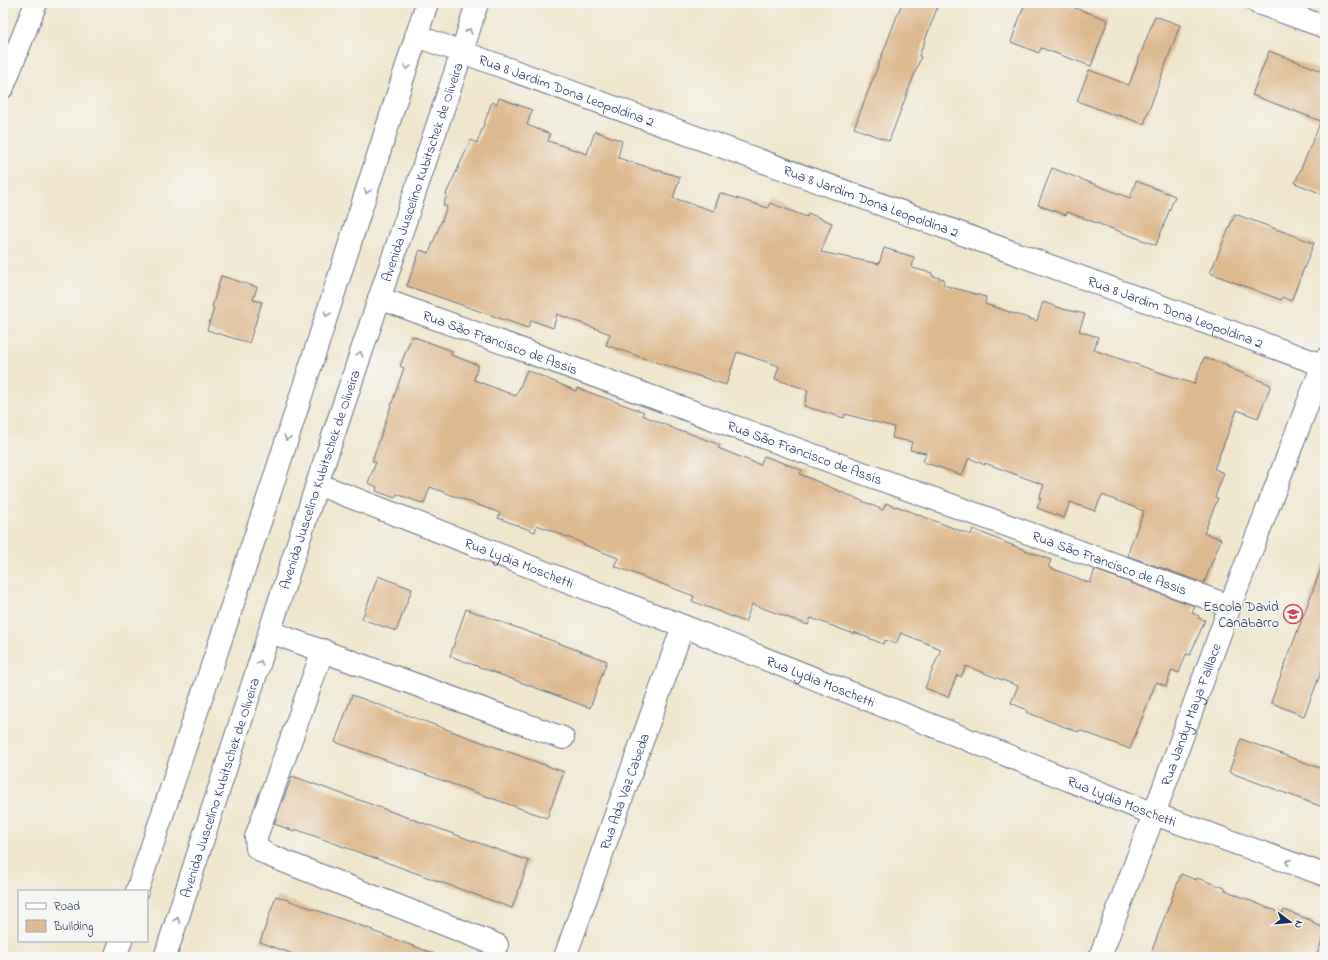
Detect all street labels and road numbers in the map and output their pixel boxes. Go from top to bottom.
street label: Rua 8 Jardim Dona Leopoldina 2 [475,50,657,133]
street label: Avenida Juscelino Kubitschek de Oliveira [377,60,470,285]
street label: Rua 8 Jardim Dona Leopoldina 2 [780,161,961,244]
street label: Rua 8 Jardim Dona Leopoldina 2 [1084,271,1266,355]
street label: Rua São Francisco de Assis [419,306,580,381]
street label: Avenida Juscelino Kubitschek de Oliveira [275,367,367,592]
street label: Rua São Francisco de Assis [724,416,885,491]
street label: Rua São Francisco de Assis [1029,526,1190,602]
street label: Rua Lydia Moschetti [461,533,576,595]
street label: Rua Jandyr Maya Faillace [1156,640,1228,789]
street label: Rua Lydia Moschetti [763,651,878,714]
street label: Avenida Juscelino Kubitschek de Oliveira [176,675,266,901]
street label: Rua Ada Vaz Cabeda [595,731,656,853]
street label: Rua Lydia Moschetti [1064,771,1179,833]

